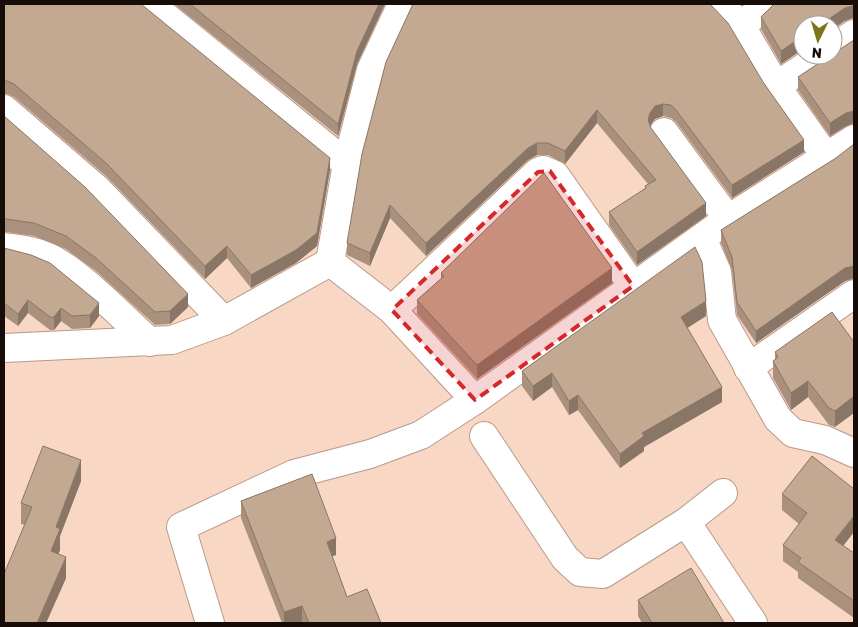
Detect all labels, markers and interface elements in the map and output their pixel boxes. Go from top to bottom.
north arrow [793,15,843,65]
text: N [811,44,823,61]

